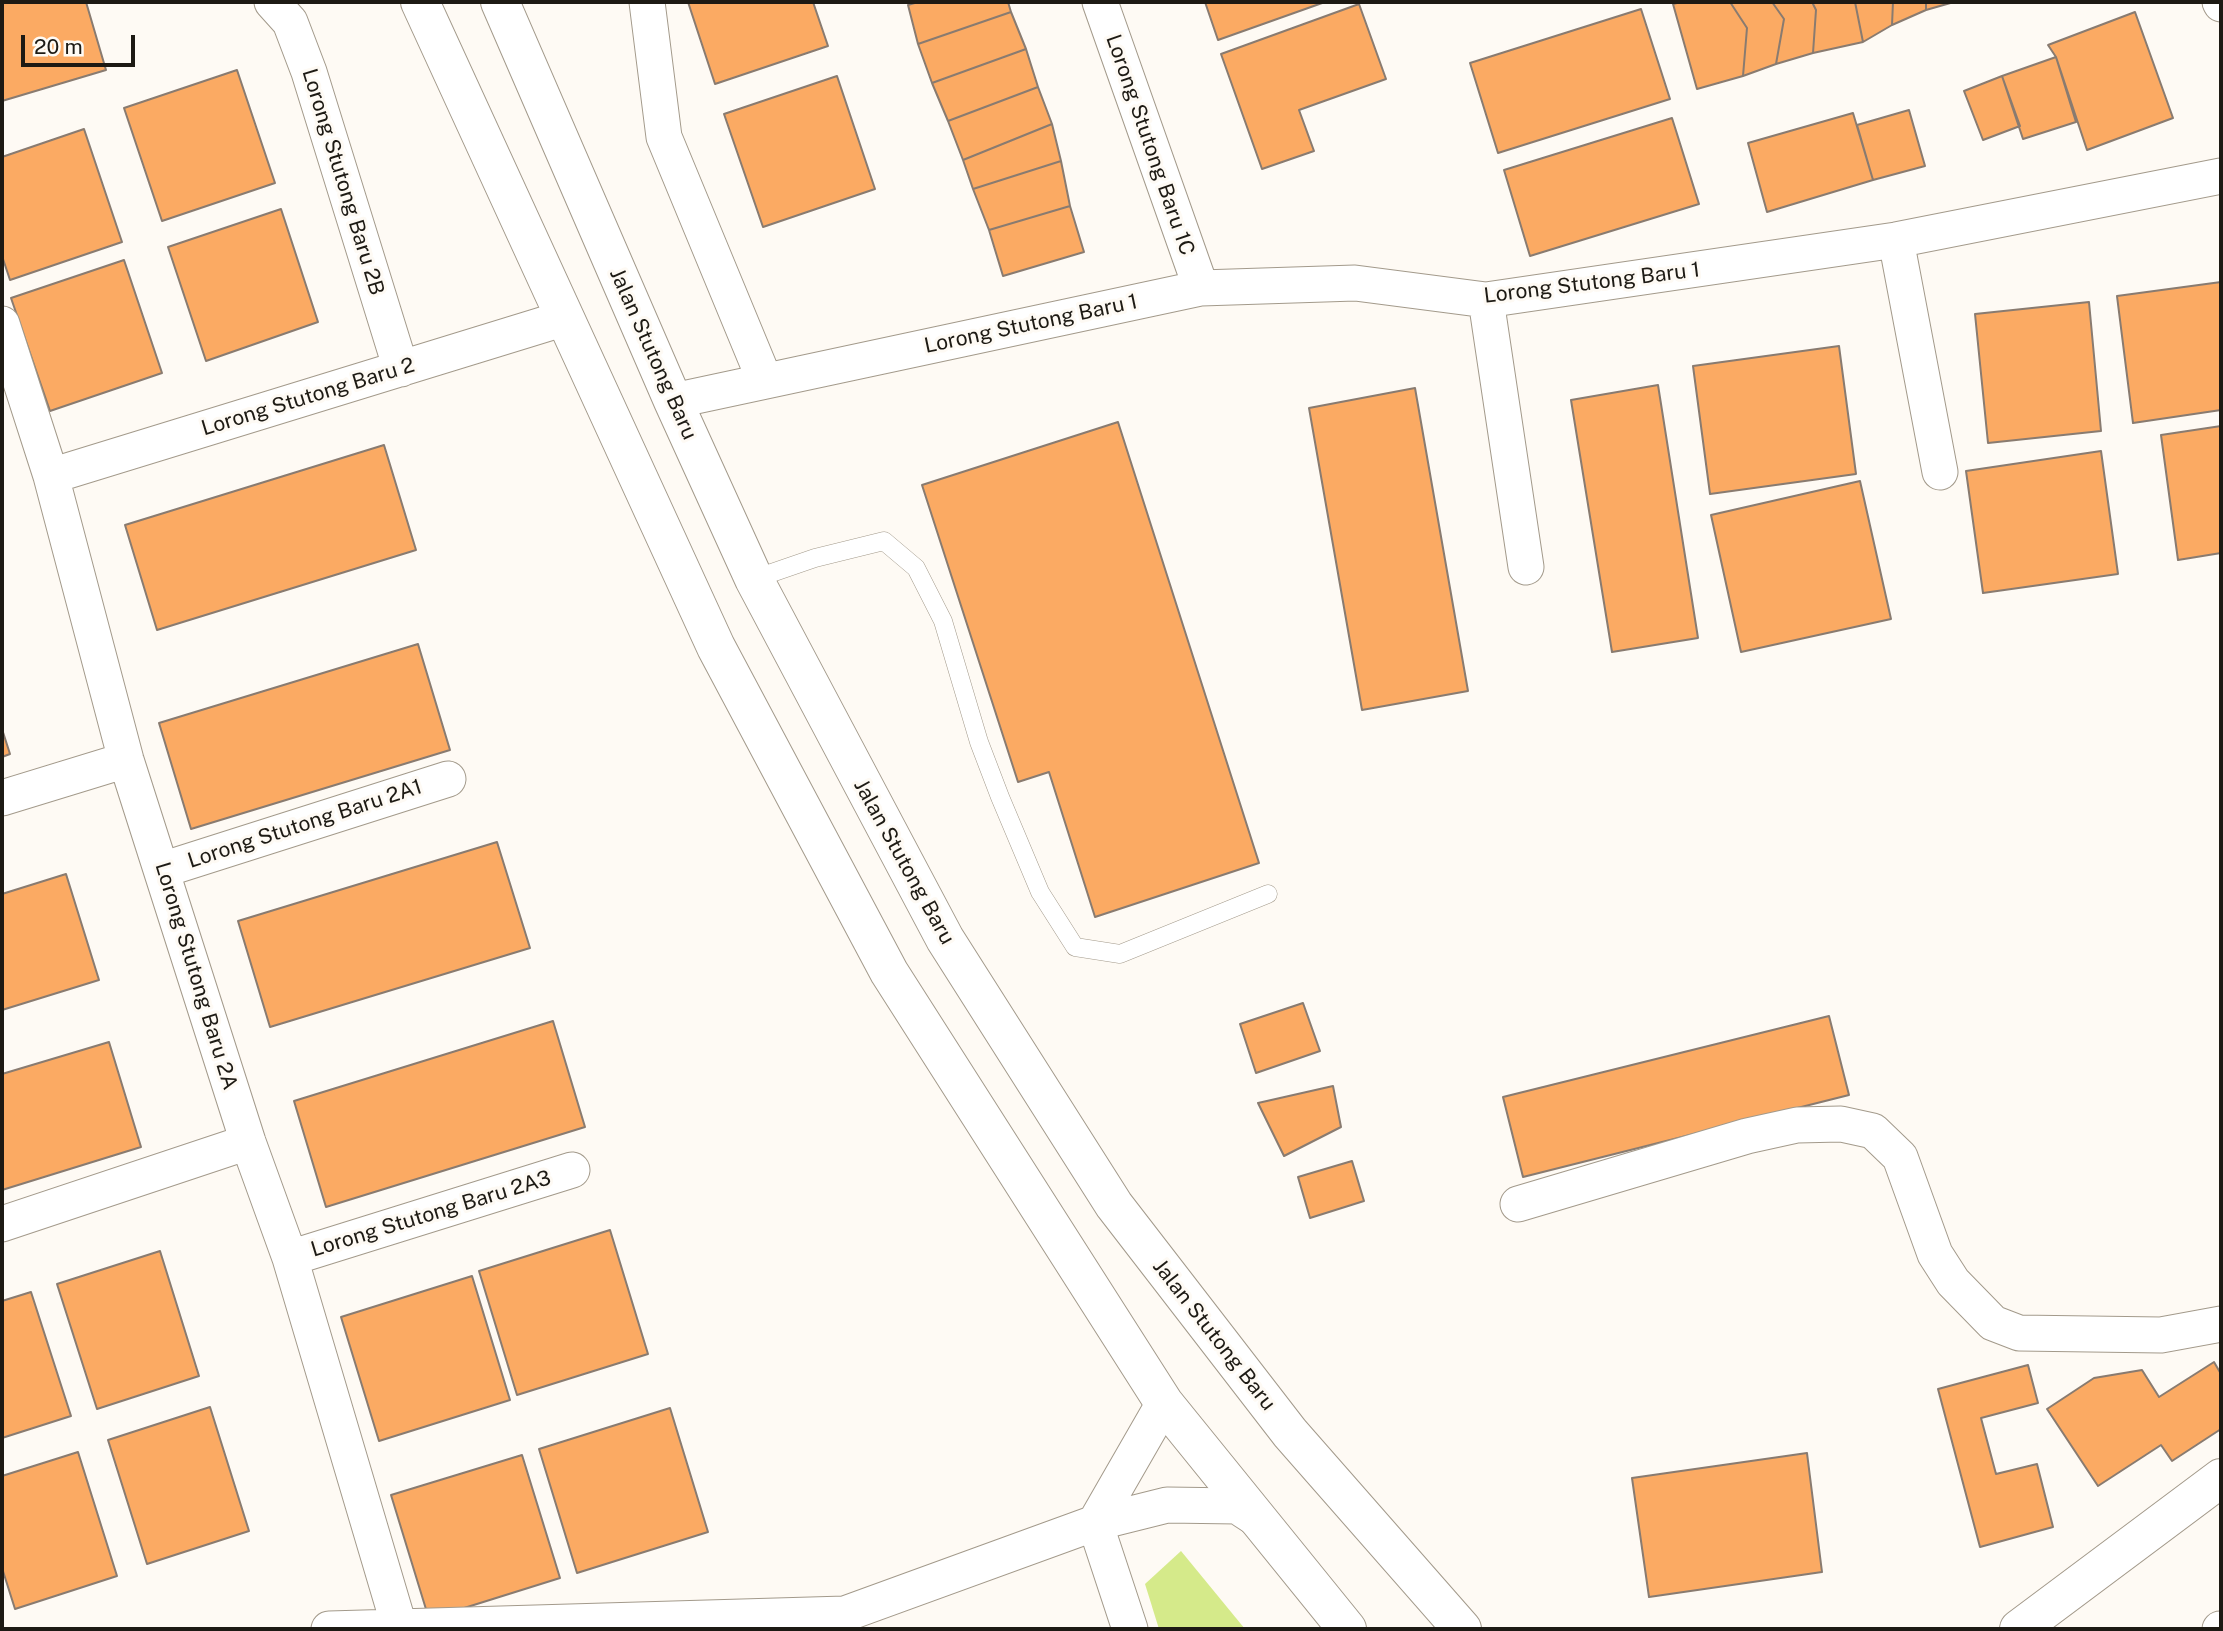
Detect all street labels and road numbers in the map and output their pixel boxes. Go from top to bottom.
street label: Lorong Stutong Baru 1C [1100,31,1200,259]
street label: Lorong Stutong Baru 2B [297,66,389,298]
street label: Lorong Stutong Baru 1 [1483,257,1701,309]
street label: Jalan Stutong Baru [604,264,702,444]
street label: Lorong Stutong Baru 1 [922,289,1140,359]
street label: Lorong Stutong Baru 2 [198,353,418,441]
street label: Lorong Stutong Baru 2A1 [185,774,425,874]
street label: Jalan Stutong Baru [848,775,960,949]
street label: Lorong Stutong Baru 2A [149,859,243,1093]
street label: Lorong Stutong Baru 2A3 [308,1165,554,1263]
street label: Jalan Stutong Baru [1147,1254,1281,1416]

